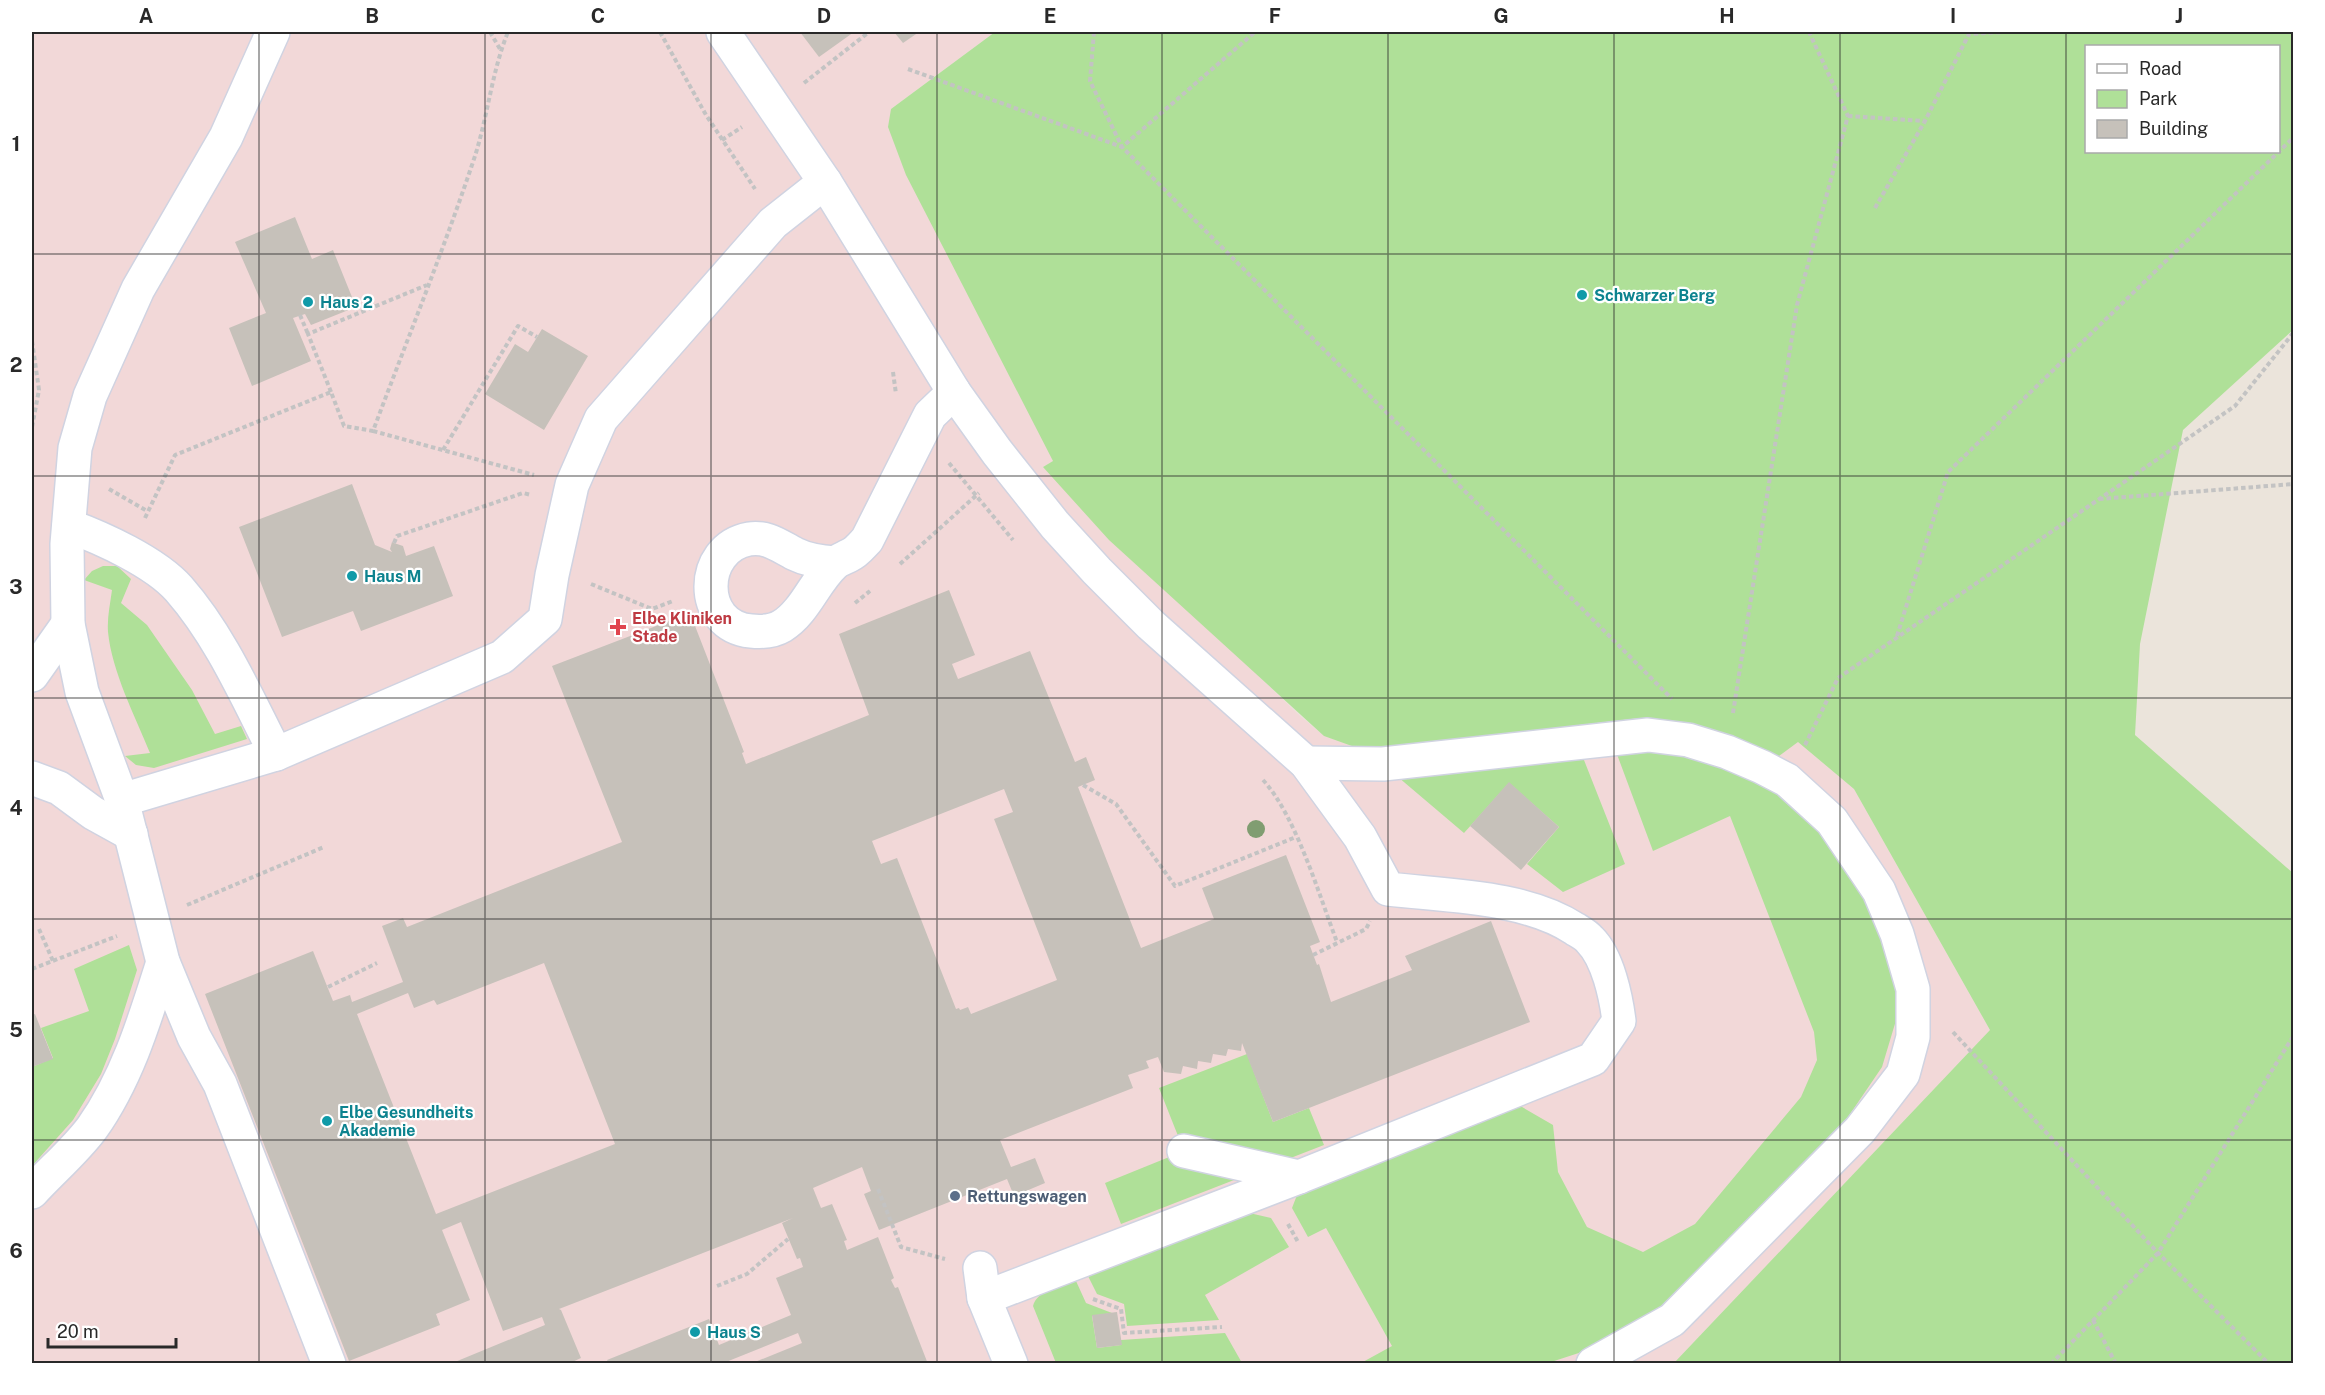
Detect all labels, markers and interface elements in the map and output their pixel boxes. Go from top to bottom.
text: A [139,4,153,28]
text: B [365,4,379,28]
text: C [591,4,605,28]
text: D [817,4,831,28]
text: E [1044,4,1056,28]
text: F [1269,4,1281,28]
text: G [1493,4,1509,28]
text: H [1719,4,1735,28]
text: I [1950,4,1956,28]
text: J [2175,4,2183,28]
legend [2085,45,2280,153]
text: Road [2139,58,2182,79]
text: Park [2139,88,2177,109]
text: Building [2139,118,2208,139]
text: 1 [12,132,20,156]
place label: Schwarzer Berg [1594,286,1715,305]
marker: Schwarzer Berg [1575,288,1589,302]
place label: Haus 2 [320,293,373,312]
marker: Haus 2 [301,295,315,309]
text: 2 [10,353,22,377]
place label: Haus M [364,567,422,586]
marker: Haus M [345,569,359,583]
text: 3 [9,575,23,599]
place label: Elbe Kliniken Stade [632,609,732,646]
marker: Elbe Kliniken Stade [609,618,627,636]
text: 4 [9,796,23,820]
text: 5 [9,1018,23,1042]
place label: Elbe Gesundheits Akademie [339,1103,473,1140]
marker: Elbe Gesundheits Akademie [320,1114,334,1128]
place label: Rettungswagen [967,1187,1087,1206]
marker: Rettungswagen [948,1189,962,1203]
text: 6 [9,1239,23,1263]
scale bar [48,1311,176,1349]
text: 20 m [57,1321,99,1342]
place label: Haus S [707,1323,761,1342]
marker: Haus S [688,1325,702,1339]

